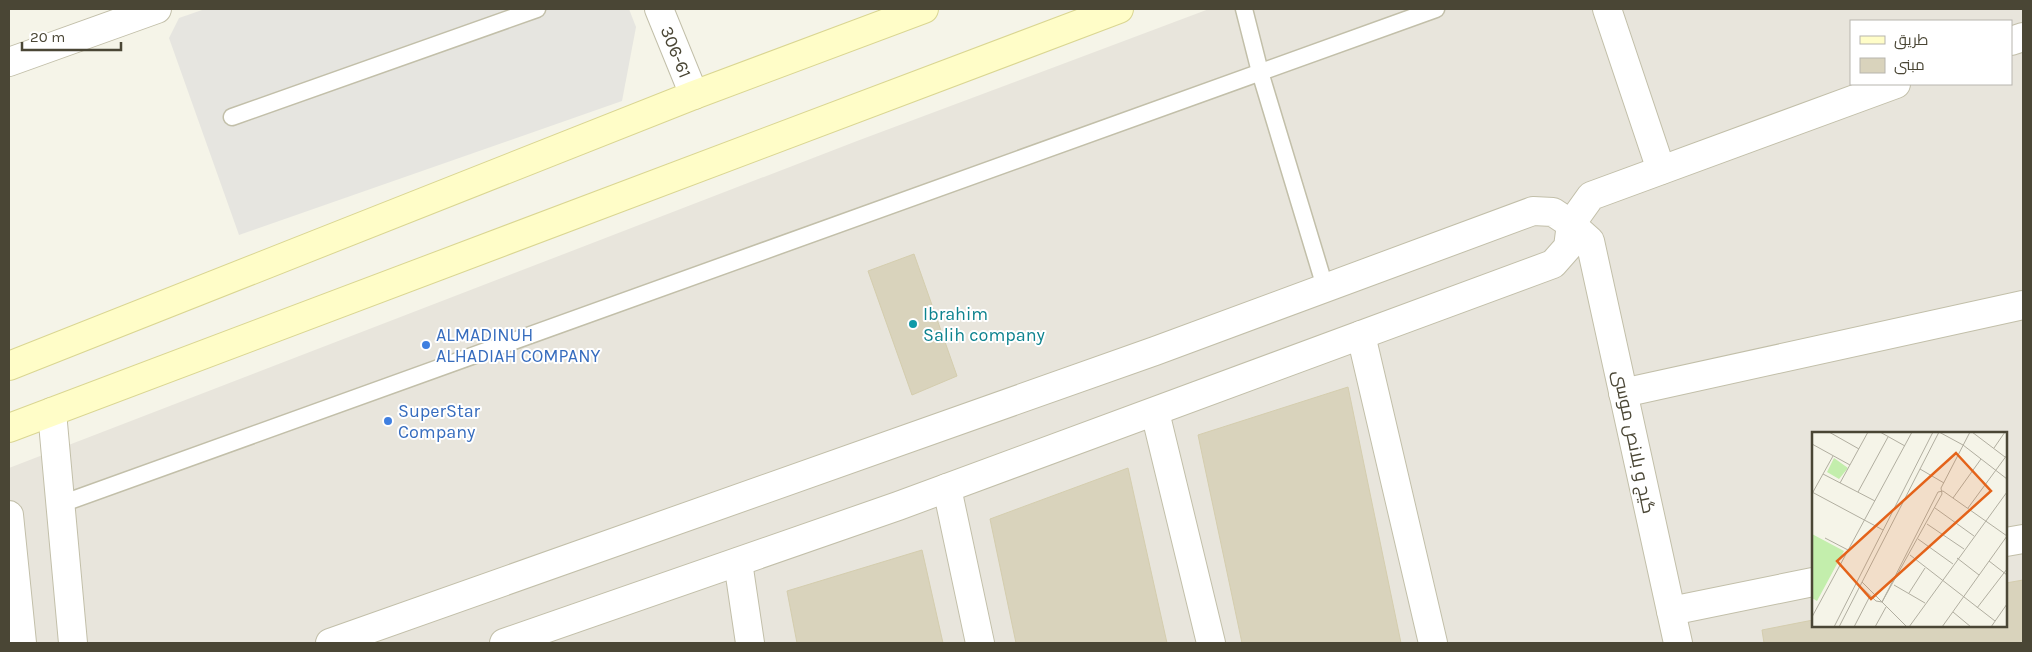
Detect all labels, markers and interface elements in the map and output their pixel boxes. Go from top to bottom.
scale bar [22,20,121,52]
legend [1850,20,2012,85]
street label: 306-61 [656,23,696,81]
text: 20 m [30,28,65,46]
text: طريق [1894,31,1928,50]
text: مبنى [1894,56,1925,75]
place label: Ibrahim Salih company [923,303,1046,346]
marker: Ibrahim Salih company [907,318,919,330]
place label: ALMADINUH ALHADIAH COMPANY [436,324,601,367]
marker: ALMADINUH ALHADIAH COMPANY [420,339,432,351]
street label: گيج و بلانص موسى [1607,368,1660,516]
place label: SuperStar Company [398,400,481,443]
marker: SuperStar Company [382,415,394,427]
inset map [1812,432,2007,627]

